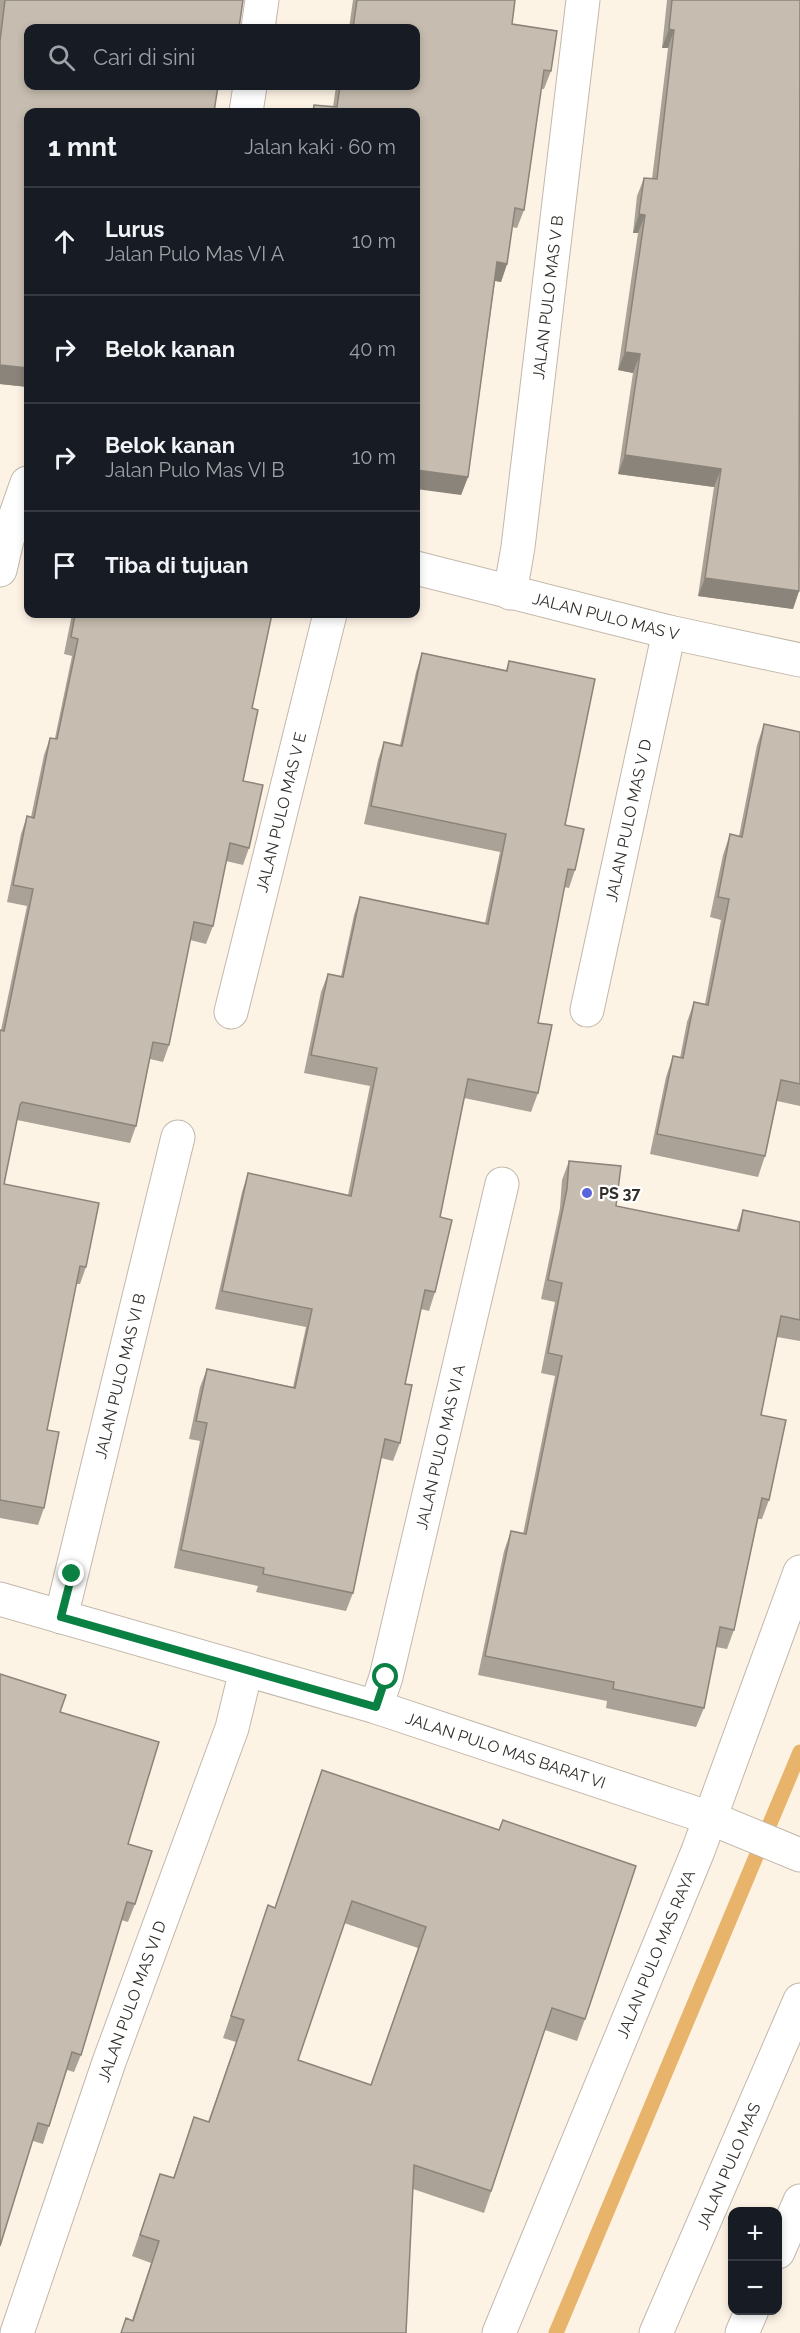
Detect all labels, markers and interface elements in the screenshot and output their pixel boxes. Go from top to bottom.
search box [24,24,420,90]
icon: search [45,41,78,74]
text: Cari di sini [93,44,195,70]
text: 1 mnt [48,132,117,162]
text: Jalan kaki · 60 m [244,135,396,159]
street label: JALAN PULO MAS V B [528,214,567,380]
text: Lurus [105,216,164,242]
icon: ahead [48,225,81,258]
text: 10 m [352,229,396,253]
text: Jalan Pulo Mas VI A [105,242,284,266]
icon: right [48,333,81,366]
text: Belok kanan [105,336,235,362]
text: 40 m [349,337,396,361]
text: Belok kanan [105,432,235,458]
icon: right [48,441,81,474]
text: 10 m [352,445,396,469]
text: Jalan Pulo Mas VI B [105,458,285,482]
icon: arrive [48,549,81,582]
text: Tiba di tujuan [105,552,248,578]
street label: JALAN PULO MAS V [531,588,681,643]
street label: JALAN PULO MAS V E [252,730,310,894]
street label: JALAN PULO MAS V D [601,737,655,903]
place label: PS 37 [599,1184,641,1203]
marker: PS 37 [580,1186,594,1200]
street label: JALAN PULO MAS VI B [90,1291,149,1461]
street label: JALAN PULO MAS VI A [412,1362,469,1531]
route end [58,1560,84,1586]
route start [372,1663,398,1689]
street label: JALAN PULO MAS BARAT VI [403,1708,608,1792]
street label: JALAN PULO MAS RAYA [612,1867,699,2041]
street label: JALAN PULO MAS VI D [93,1918,170,2084]
street label: JALAN PULO MAS [692,2099,764,2232]
map controls [728,2207,782,2315]
button: + [728,2207,782,2261]
button: − [728,2261,782,2315]

